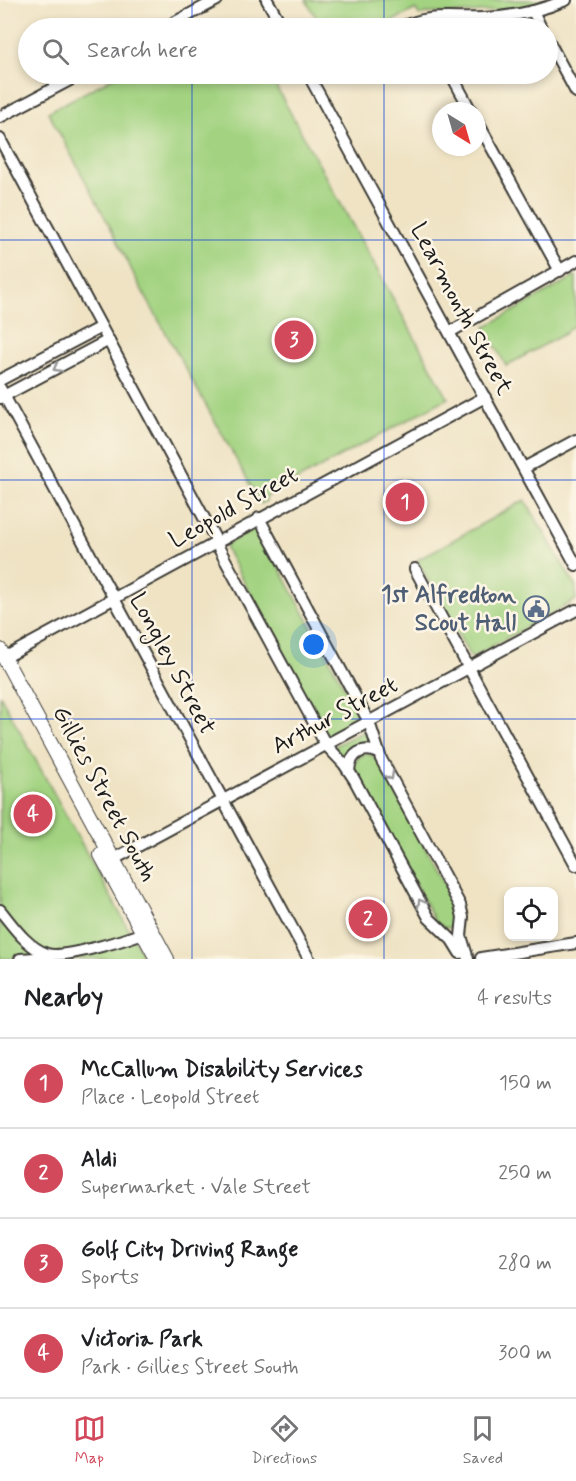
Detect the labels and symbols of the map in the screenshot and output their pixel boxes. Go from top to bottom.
north arrow [432,102,486,156]
street label: Learmonth Street [402,217,520,401]
pin: 3 [274,318,314,362]
one-way arrow [53,361,63,372]
street label: Leopold Street [164,460,304,556]
pin: 1 [386,480,424,524]
place label: 1st Alfredton Scout Hall [381,580,516,639]
street label: Longley Street [120,588,222,741]
public building icon: 1st Alfredton Scout Hall [521,594,551,624]
your location [299,630,328,659]
street label: Arthur Street [267,670,403,762]
street label: Gillies Street South [45,701,163,887]
one-way arrow [383,769,394,780]
pin: 4 [14,792,52,836]
pin: 2 [348,896,388,942]
one-way arrow [417,899,428,909]

